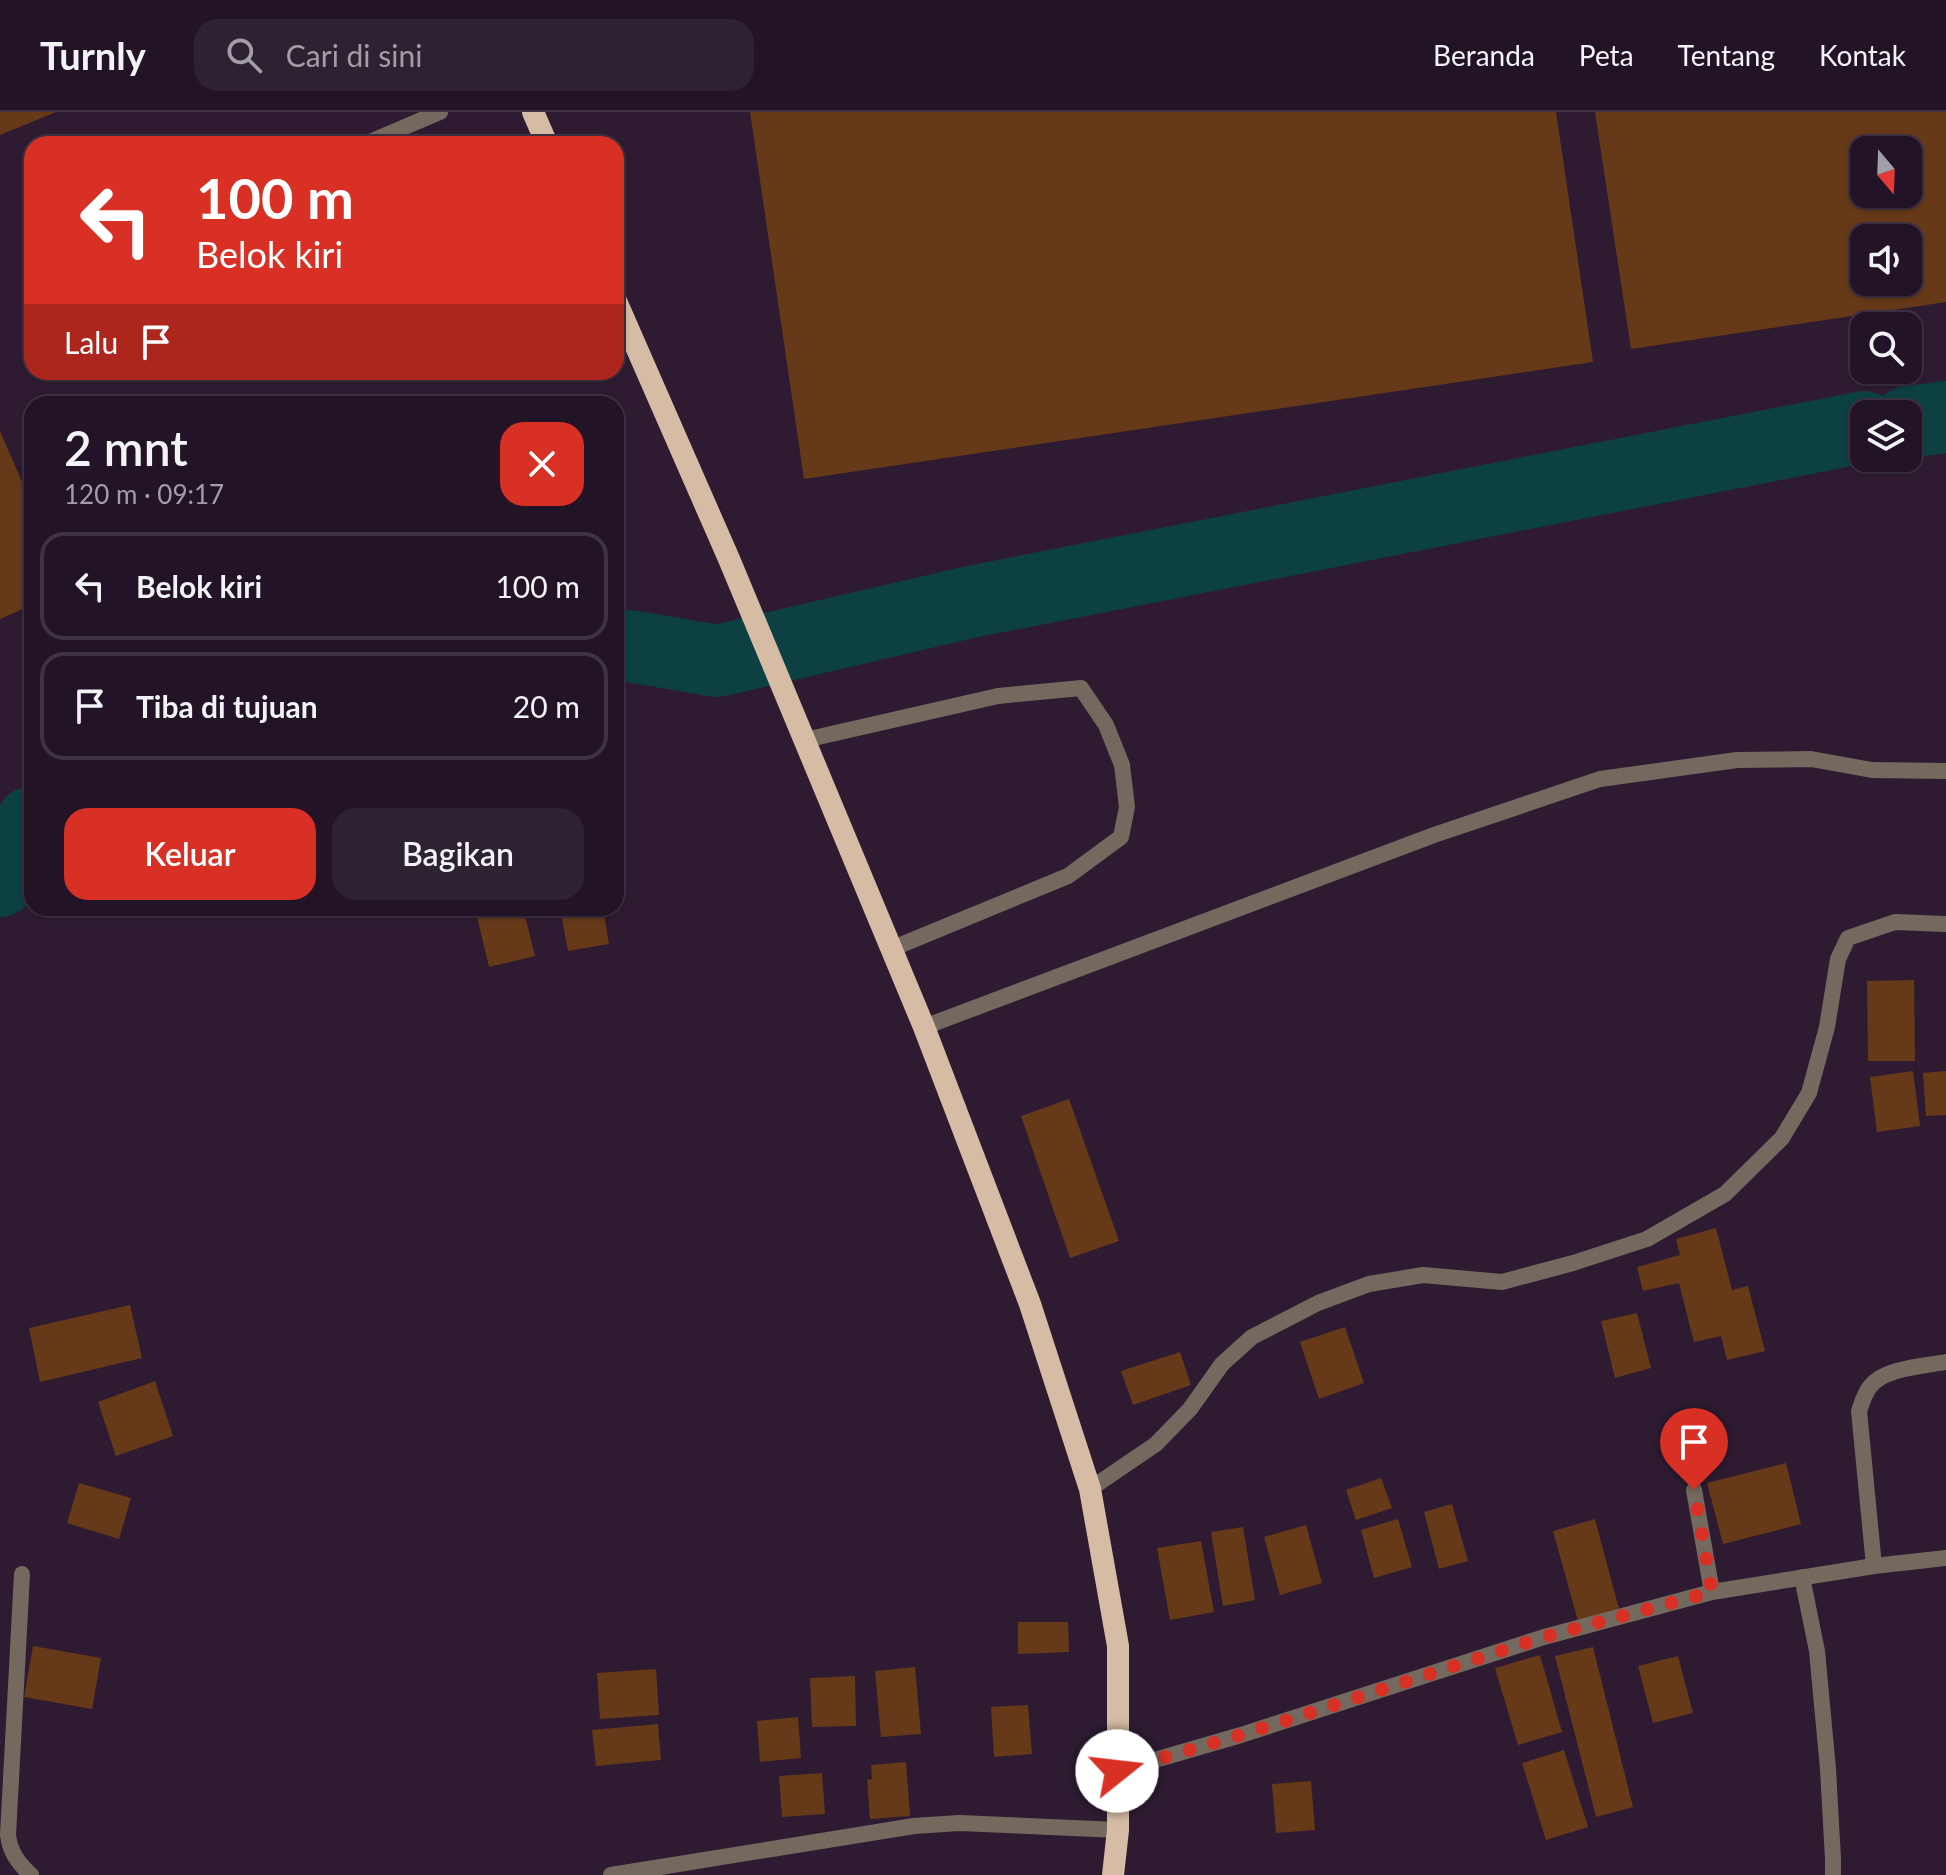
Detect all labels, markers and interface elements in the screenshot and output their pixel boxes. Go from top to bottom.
search box [194,19,754,91]
text: Turnly [40,32,146,78]
icon: search [222,33,266,77]
text: Cari di sini [286,37,422,73]
text: Beranda [1433,38,1535,72]
text: Peta [1579,38,1634,72]
text: Tentang [1678,38,1775,72]
text: Kontak [1819,38,1906,72]
north arrow [1850,136,1922,208]
map controls [1850,136,1922,472]
text: 100 m [196,164,354,231]
icon: left [64,168,168,272]
button: sound [1850,224,1922,296]
text: Belok kiri [196,232,343,276]
button: search [1850,312,1922,384]
icon: arrive [134,320,178,364]
text: Lalu [64,324,118,360]
button: layers [1850,400,1922,472]
text: 2 mnt [64,419,188,476]
button: close [500,422,584,506]
text: 120 m · 09:17 [64,478,224,510]
icon: left [68,564,112,608]
text: Belok kiri [136,568,262,604]
text: 100 m [495,568,580,604]
icon: arrive [68,684,112,728]
text: Tiba di tujuan [136,688,318,724]
text: 20 m [513,688,580,724]
button: Keluar [64,808,316,900]
button: Bagikan [332,808,584,900]
pin [1660,1408,1728,1490]
icon: arrive [1672,1420,1716,1464]
position arrow [1075,1729,1159,1813]

